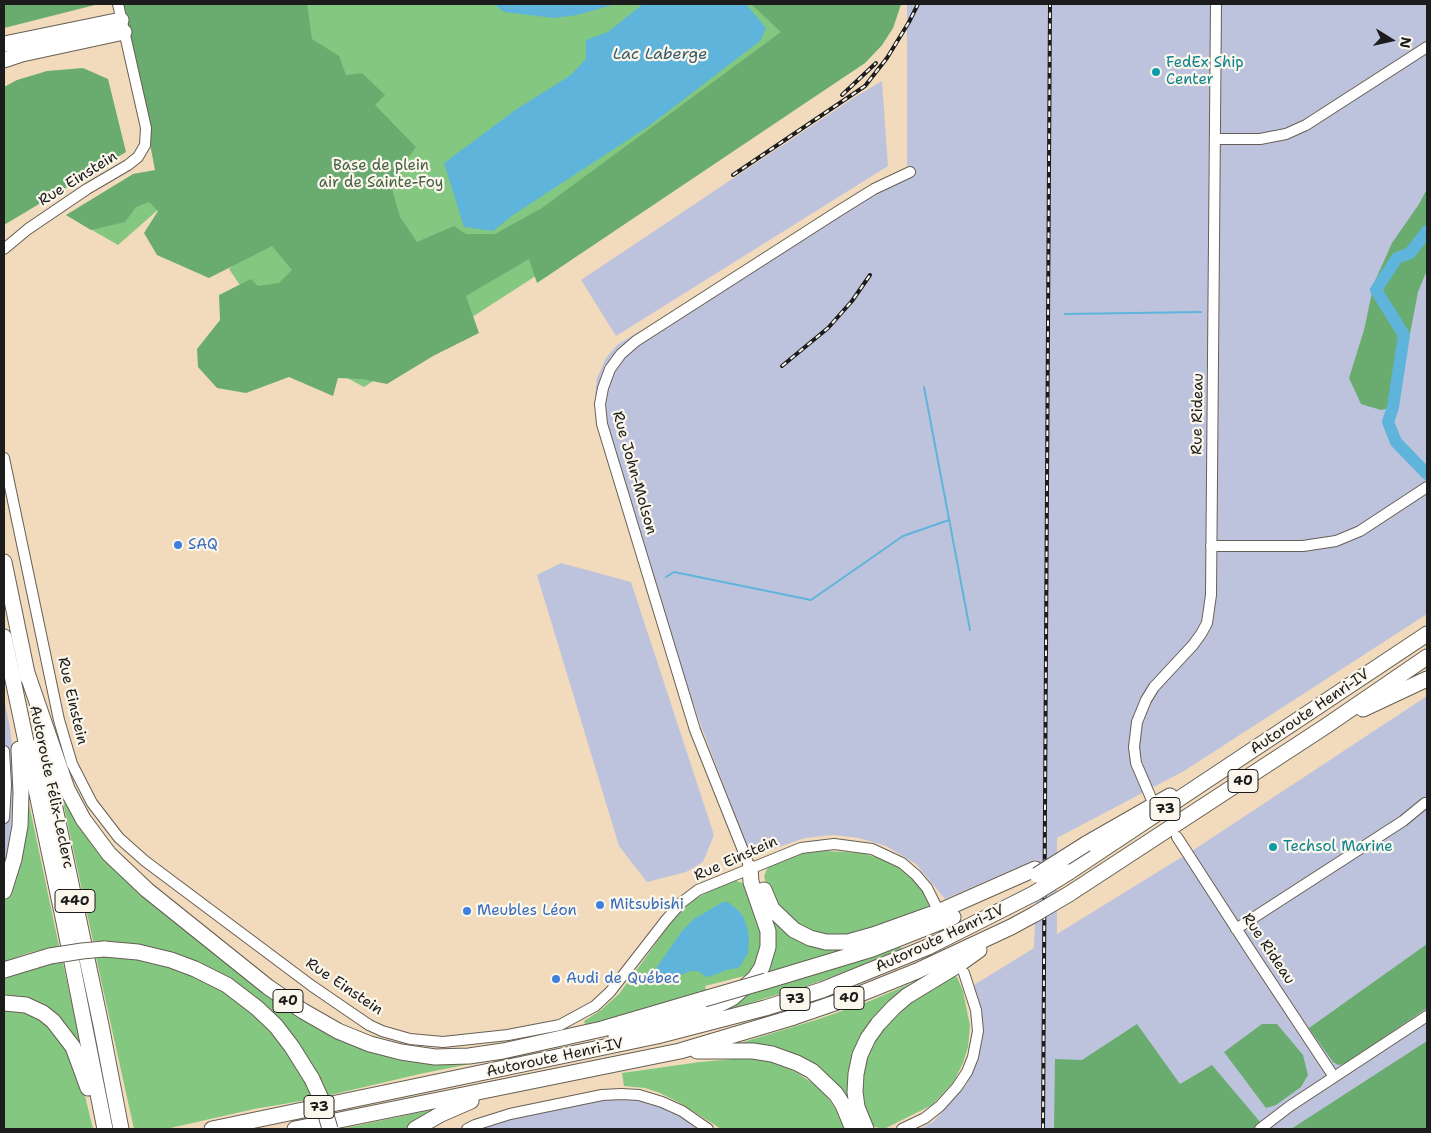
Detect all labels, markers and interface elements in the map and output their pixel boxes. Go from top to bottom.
north arrow [1366,15,1416,65]
text: N [1396,36,1416,50]
water label: Lac Laberge [613,45,707,65]
place label: FedEx Ship Center [1166,54,1244,89]
marker: FedEx Ship Center [1150,66,1162,78]
street label: Rue Einstein [35,148,121,210]
park label: Base de plein air de Sainte-Foy [319,157,443,192]
street label: Rue Rideau [1188,373,1208,455]
street label: Rue John-Molson [608,409,660,537]
place label: SAQ [188,536,218,554]
marker: SAQ [172,539,184,551]
street label: Rue Einstein [53,655,91,747]
street label: Autoroute Henri-IV [1247,665,1373,759]
street label: Autoroute Félix-Leclerc [25,704,77,870]
road number: 40 [1228,769,1258,792]
road number: 73 [1150,798,1180,821]
street label: Rue Einstein [692,833,780,885]
place label: Techsol Marine [1283,838,1393,856]
marker: Techsol Marine [1267,841,1279,853]
road number: 440 [55,889,95,912]
place label: Mitsubishi [610,896,684,914]
marker: Mitsubishi [594,899,606,911]
street label: Autoroute Henri-IV [873,901,1007,977]
place label: Meubles Léon [477,902,577,920]
marker: Meubles Léon [461,905,473,917]
street label: Rue Rideau [1238,910,1298,988]
street label: Rue Einstein [302,955,386,1019]
place label: Audi de Québec [566,970,680,988]
marker: Audi de Québec [550,973,562,985]
road number: 40 [834,986,864,1010]
road number: 73 [780,988,810,1011]
road number: 40 [273,989,303,1012]
street label: Autoroute Henri-IV [485,1035,625,1081]
road number: 73 [304,1096,334,1118]

